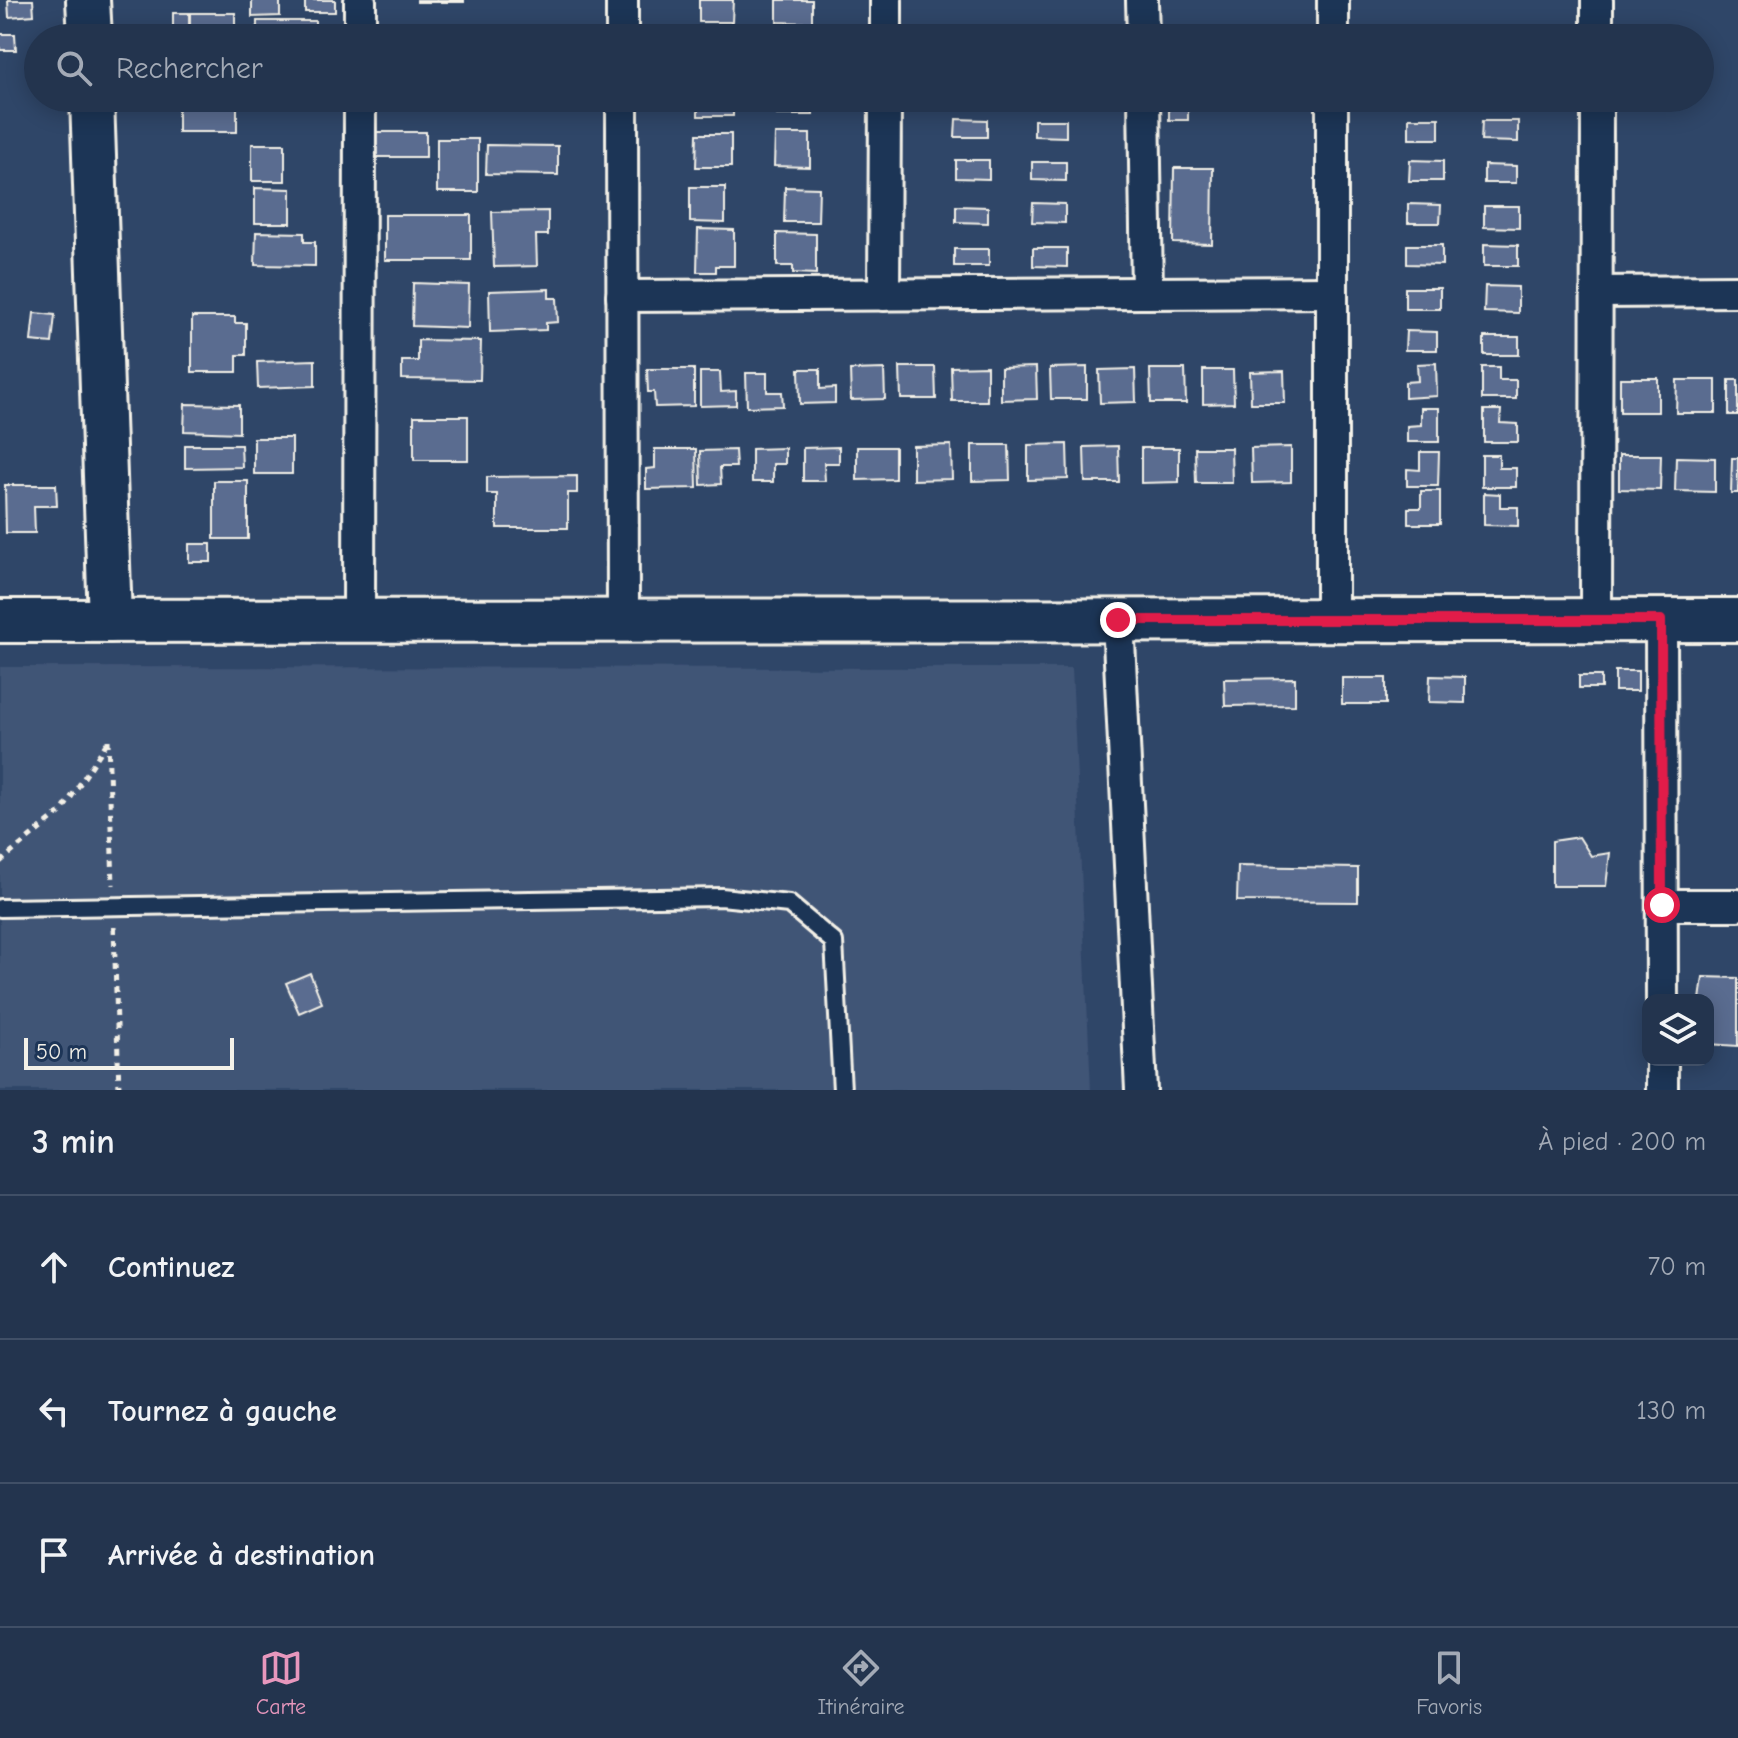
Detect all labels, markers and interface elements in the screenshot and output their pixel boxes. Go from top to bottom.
search box [24,24,1714,112]
icon: search [52,46,96,90]
text: Rechercher [116,51,263,86]
route end [1100,602,1136,638]
route start [1644,887,1680,923]
map controls [1642,994,1714,1066]
button: layers [1642,994,1714,1066]
scale bar [24,1034,234,1070]
text: 50 m [36,1039,87,1065]
text: 3 min [32,1122,115,1162]
text: À pied · 200 m [1538,1127,1706,1157]
icon: ahead [32,1245,76,1289]
text: Continuez [108,1250,234,1285]
text: 70 m [1648,1252,1706,1282]
icon: left [32,1389,76,1433]
text: Tournez à gauche [108,1394,337,1429]
text: 130 m [1637,1396,1706,1426]
icon: arrive [32,1533,76,1577]
text: Arrivée à destination [108,1538,375,1573]
tab: Carte [256,1646,306,1720]
tab: Itinéraire [818,1646,905,1720]
tab: Favoris [1416,1646,1482,1720]

